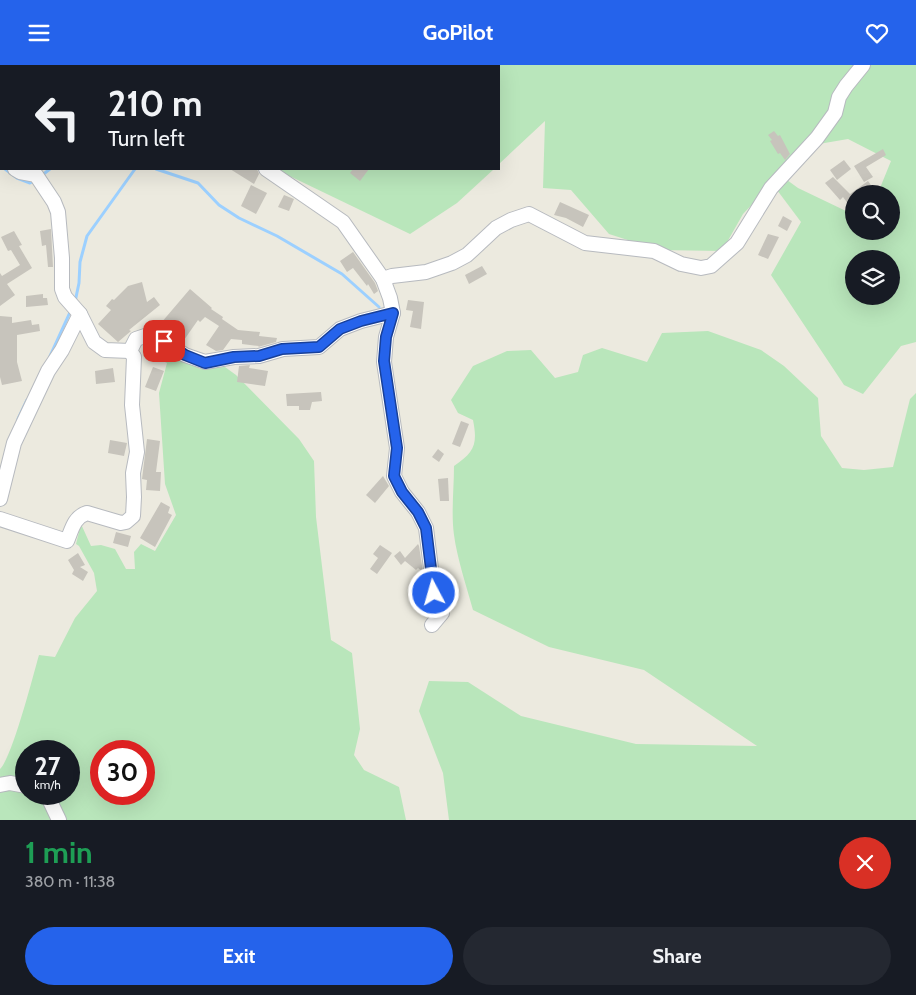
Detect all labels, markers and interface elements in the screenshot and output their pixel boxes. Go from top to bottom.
icon: menu [25,19,53,47]
text: GoPilot [423,19,493,46]
icon: heart [863,19,891,47]
text: 210 m [108,82,202,125]
icon: left [25,85,90,150]
text: Turn left [108,125,185,152]
map controls [845,185,900,305]
button: search [845,185,900,240]
button: layers [845,250,900,305]
pin [143,320,185,362]
icon: arrive [150,327,178,355]
position arrow [407,566,459,618]
speed limit sign: 30 [90,740,155,805]
text: 27 [35,751,60,781]
text: km/h [34,777,61,792]
text: 1 min [25,834,93,871]
button: close [839,837,891,889]
text: 380 m · 11:38 [25,872,115,891]
button: Exit [25,927,453,985]
button: Share [463,927,891,985]

